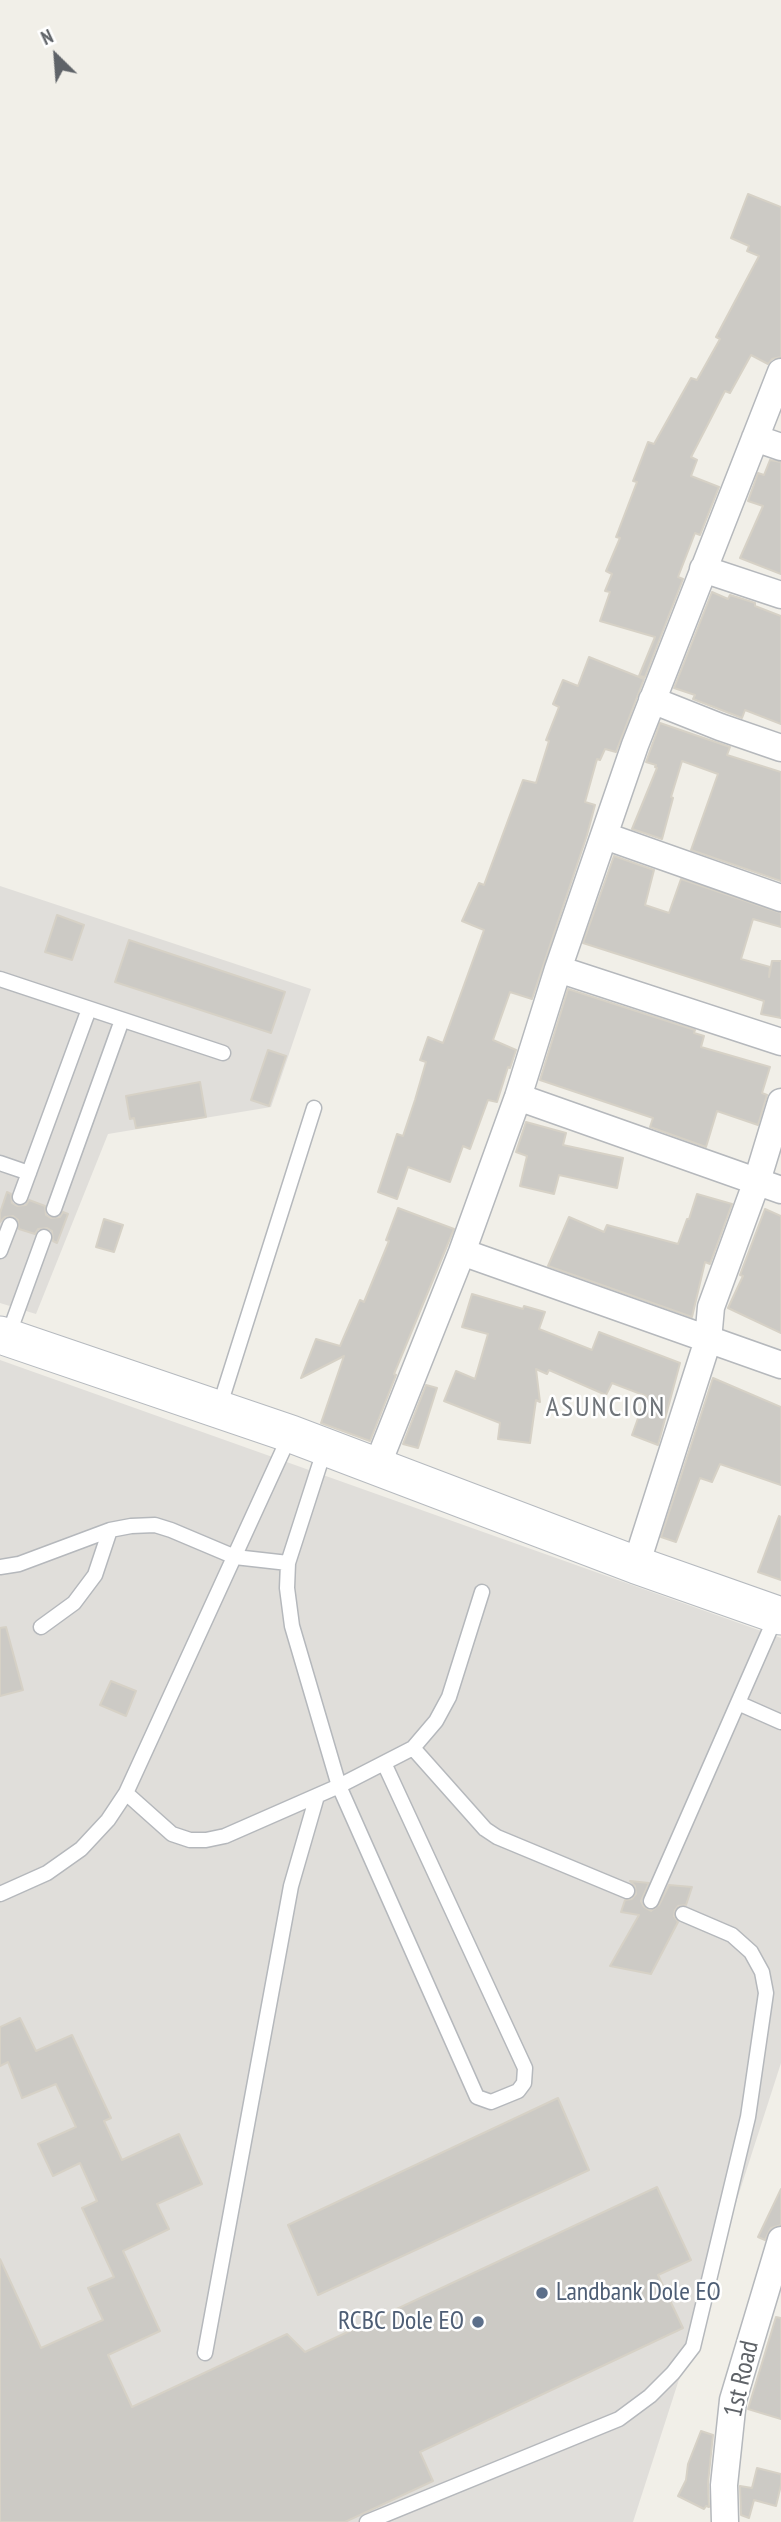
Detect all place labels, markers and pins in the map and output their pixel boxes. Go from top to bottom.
place label: Landbank Dole EO [556,2277,721,2309]
marker: Landbank Dole EO [534,2285,550,2301]
place label: RCBC Dole EO [338,2306,464,2338]
marker: RCBC Dole EO [470,2314,486,2330]

